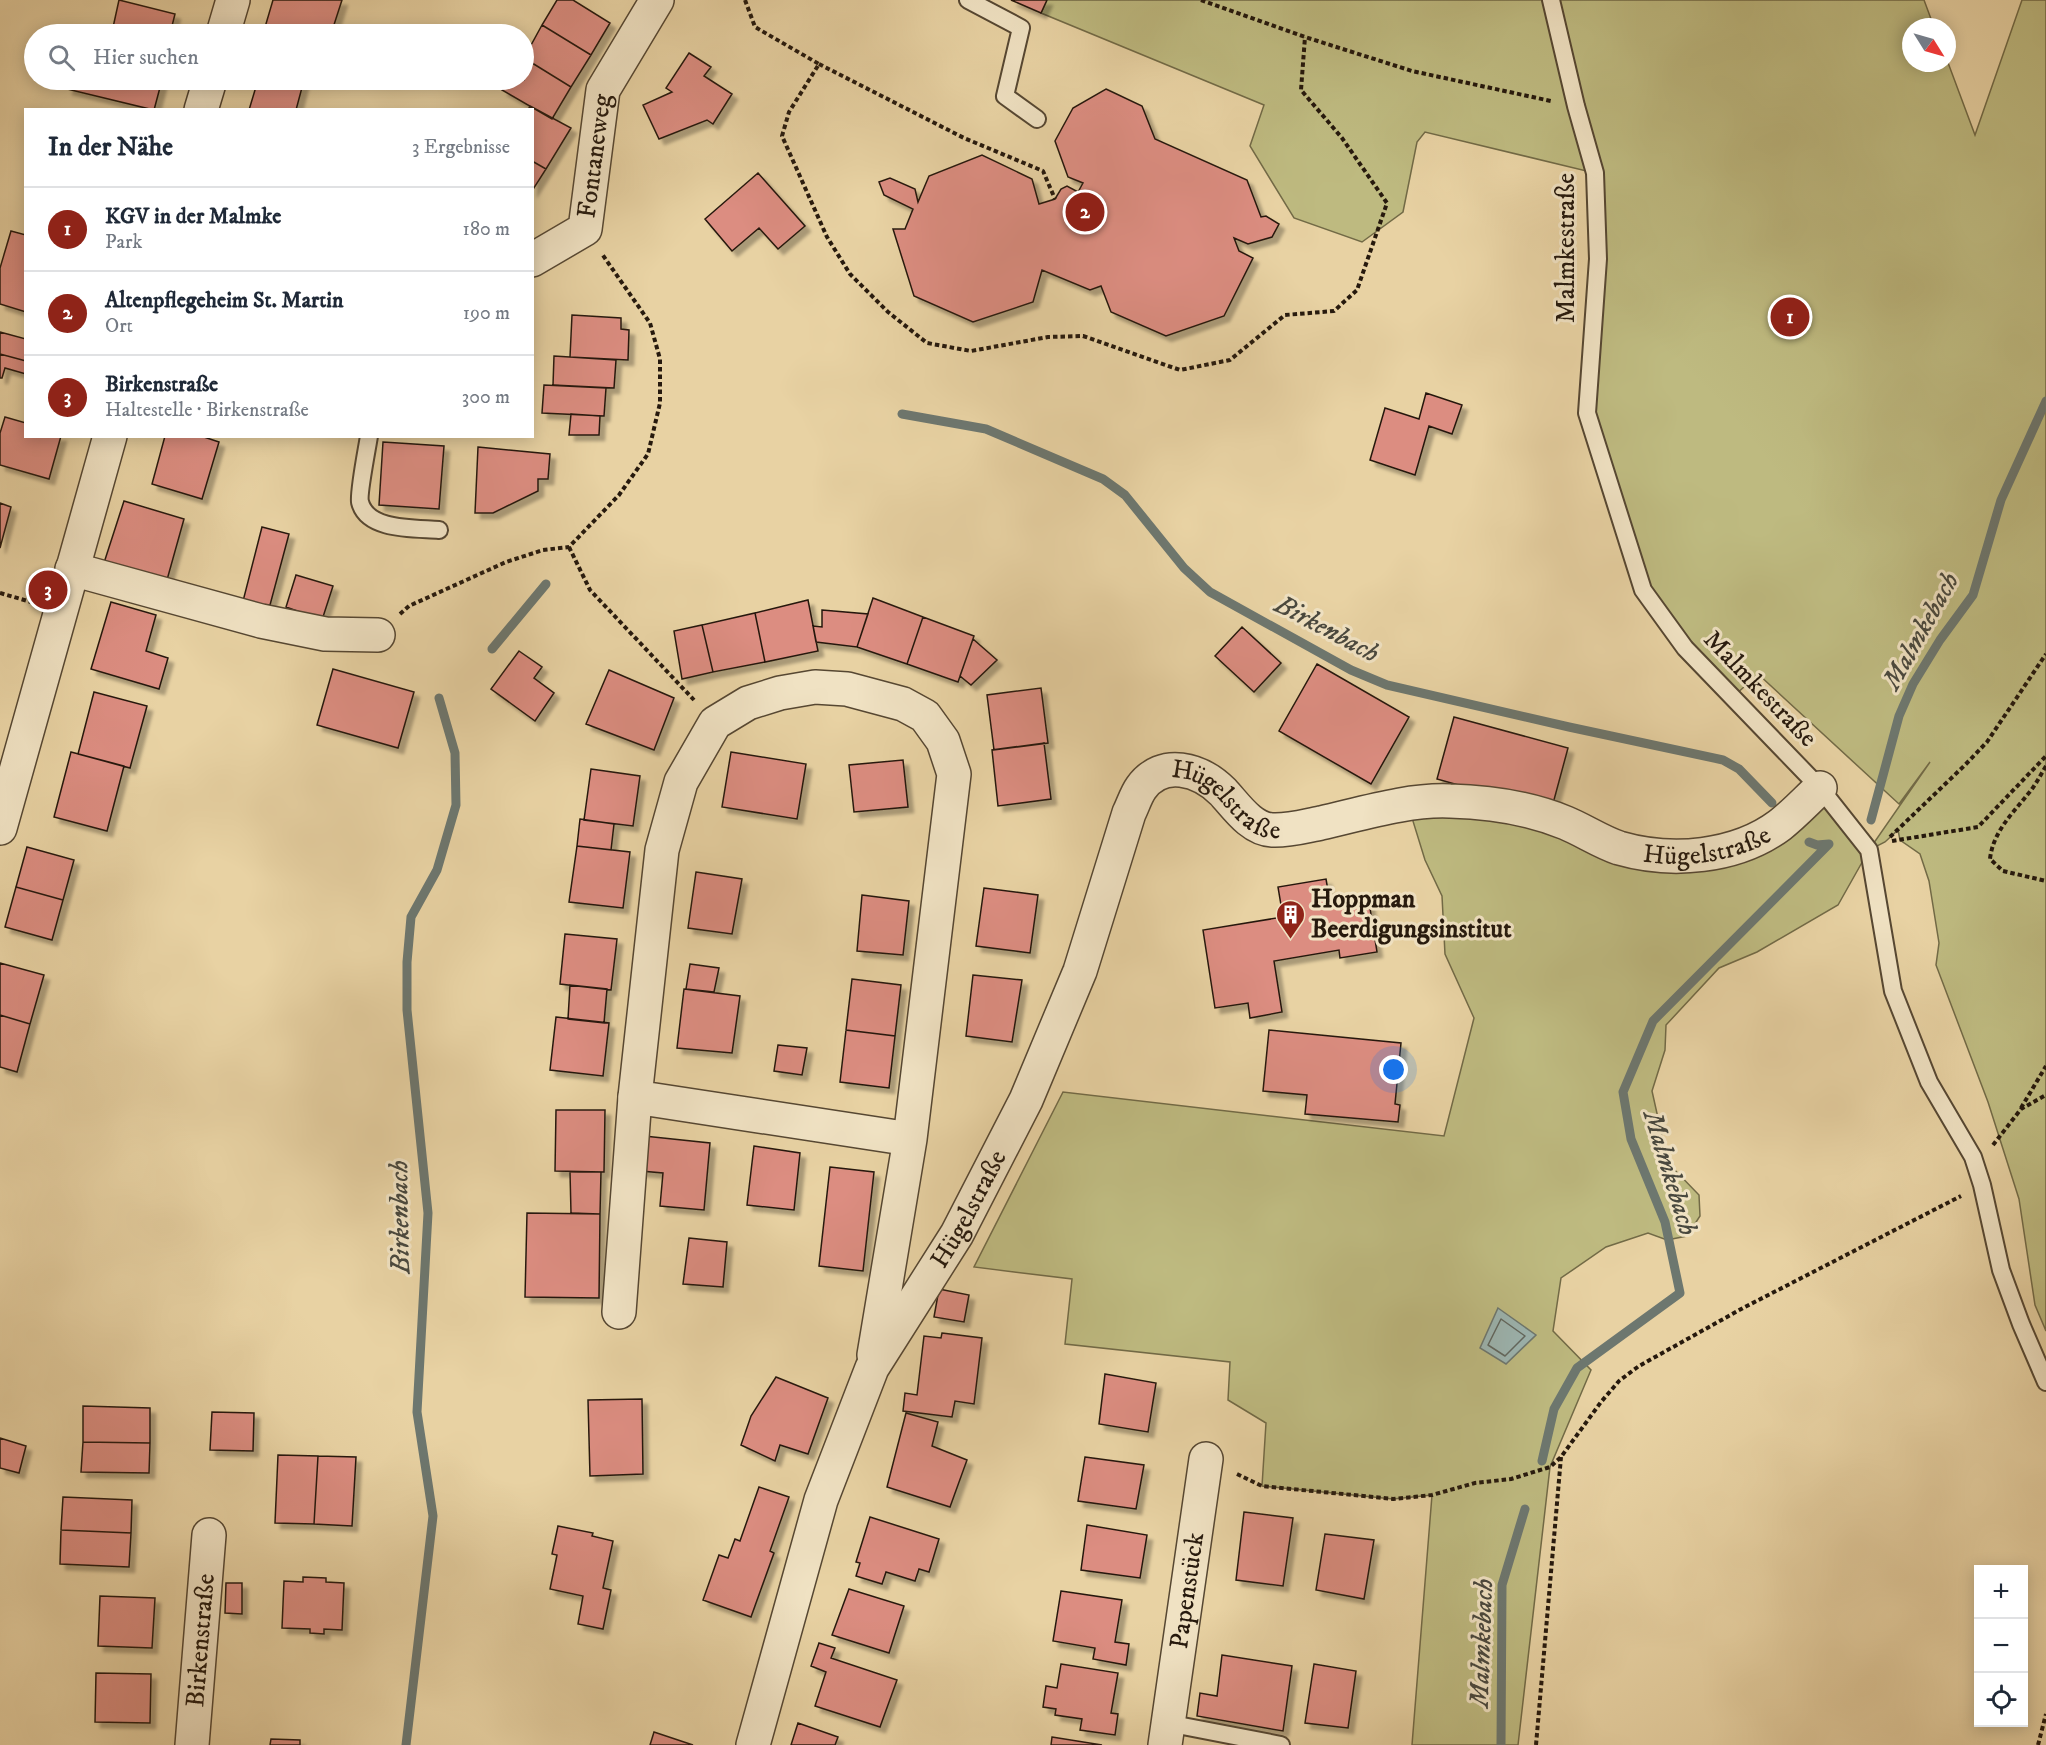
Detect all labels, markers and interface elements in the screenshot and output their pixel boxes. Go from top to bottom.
north arrow [1902,18,1956,72]
search box [24,24,534,90]
icon: search [45,41,78,74]
text: Hier suchen [93,44,199,71]
street label: Fontaneweg [570,92,619,220]
text: In der Nähe [48,131,173,164]
text: 3 Ergebnisse [412,135,510,160]
street label: Malmkestraße [1550,173,1583,323]
pin: 2 [1066,190,1104,234]
text: KGV in der Malmke [105,203,281,230]
text: 1 [64,217,71,242]
text: 180 m [463,217,510,242]
text: Park [105,230,142,255]
text: Altenpflegeheim St. Martin [105,287,343,314]
pin: 1 [1770,294,1810,340]
text: 2 [63,301,72,326]
text: 190 m [463,301,510,326]
text: Ort [105,314,133,339]
text: Birkenstraße [105,371,218,398]
text: 3 [64,385,71,410]
text: 300 m [462,385,510,410]
text: Haltestelle · Birkenstraße [105,398,309,423]
water label: Malmkebach [1874,566,1967,697]
pin: 3 [28,568,68,612]
water label: Birkenbach [1268,587,1385,671]
street label: Malmkestraße [1696,624,1824,754]
street label: Hügelstraße [1169,752,1281,847]
street label: Hügelstraße [1641,818,1777,873]
place label: Hoppman Beerdigungsinstitut [1311,883,1512,946]
building icon: Hoppman Beerdigungsinstitut [1274,898,1306,940]
your location [1379,1055,1408,1084]
water label: Malmkebach [1634,1105,1705,1240]
street label: Hügelstraße [923,1144,1014,1274]
water label: Birkenbach [382,1160,418,1275]
street label: Papenstück [1162,1530,1212,1651]
map controls [1974,1565,2028,1727]
button: + [1974,1565,2028,1619]
street label: Birkenstraße [179,1572,222,1708]
water label: Malmkebach [1463,1578,1501,1710]
button: − [1974,1619,2028,1673]
button: locate [1974,1673,2028,1727]

